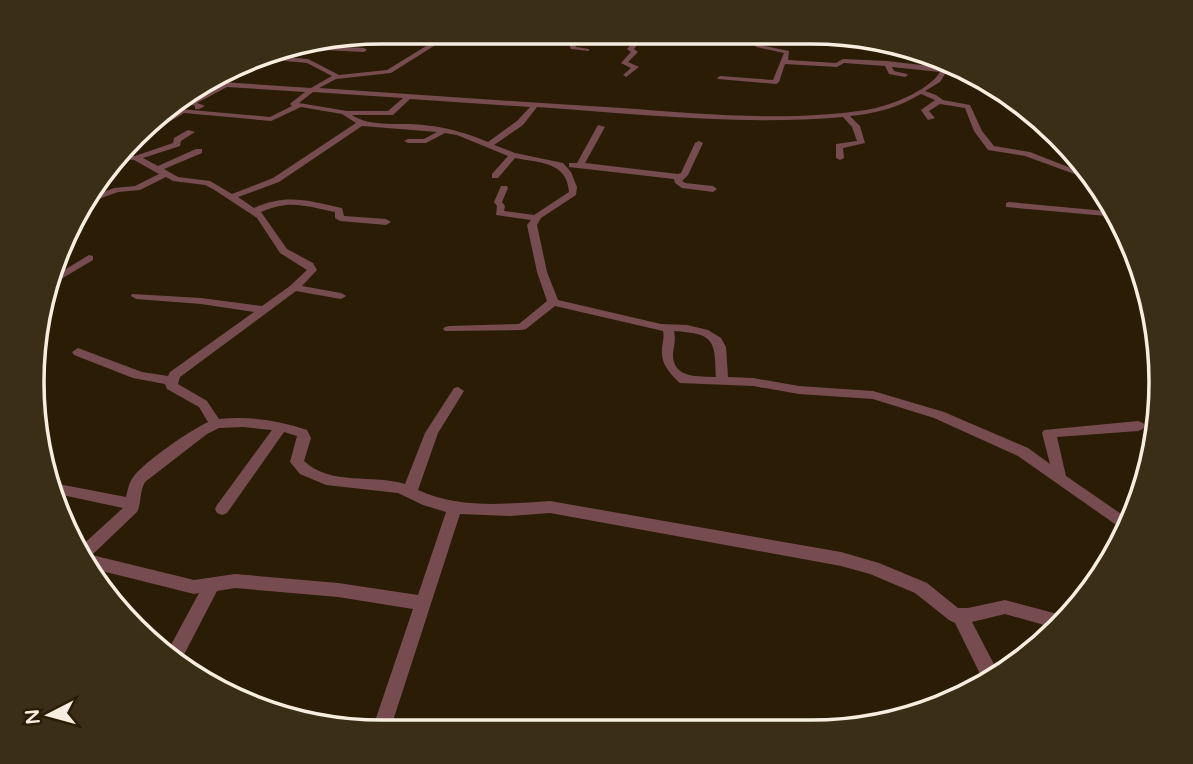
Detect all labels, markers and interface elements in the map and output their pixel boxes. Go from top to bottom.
north arrow [14,680,84,750]
text: N [21,708,45,725]

